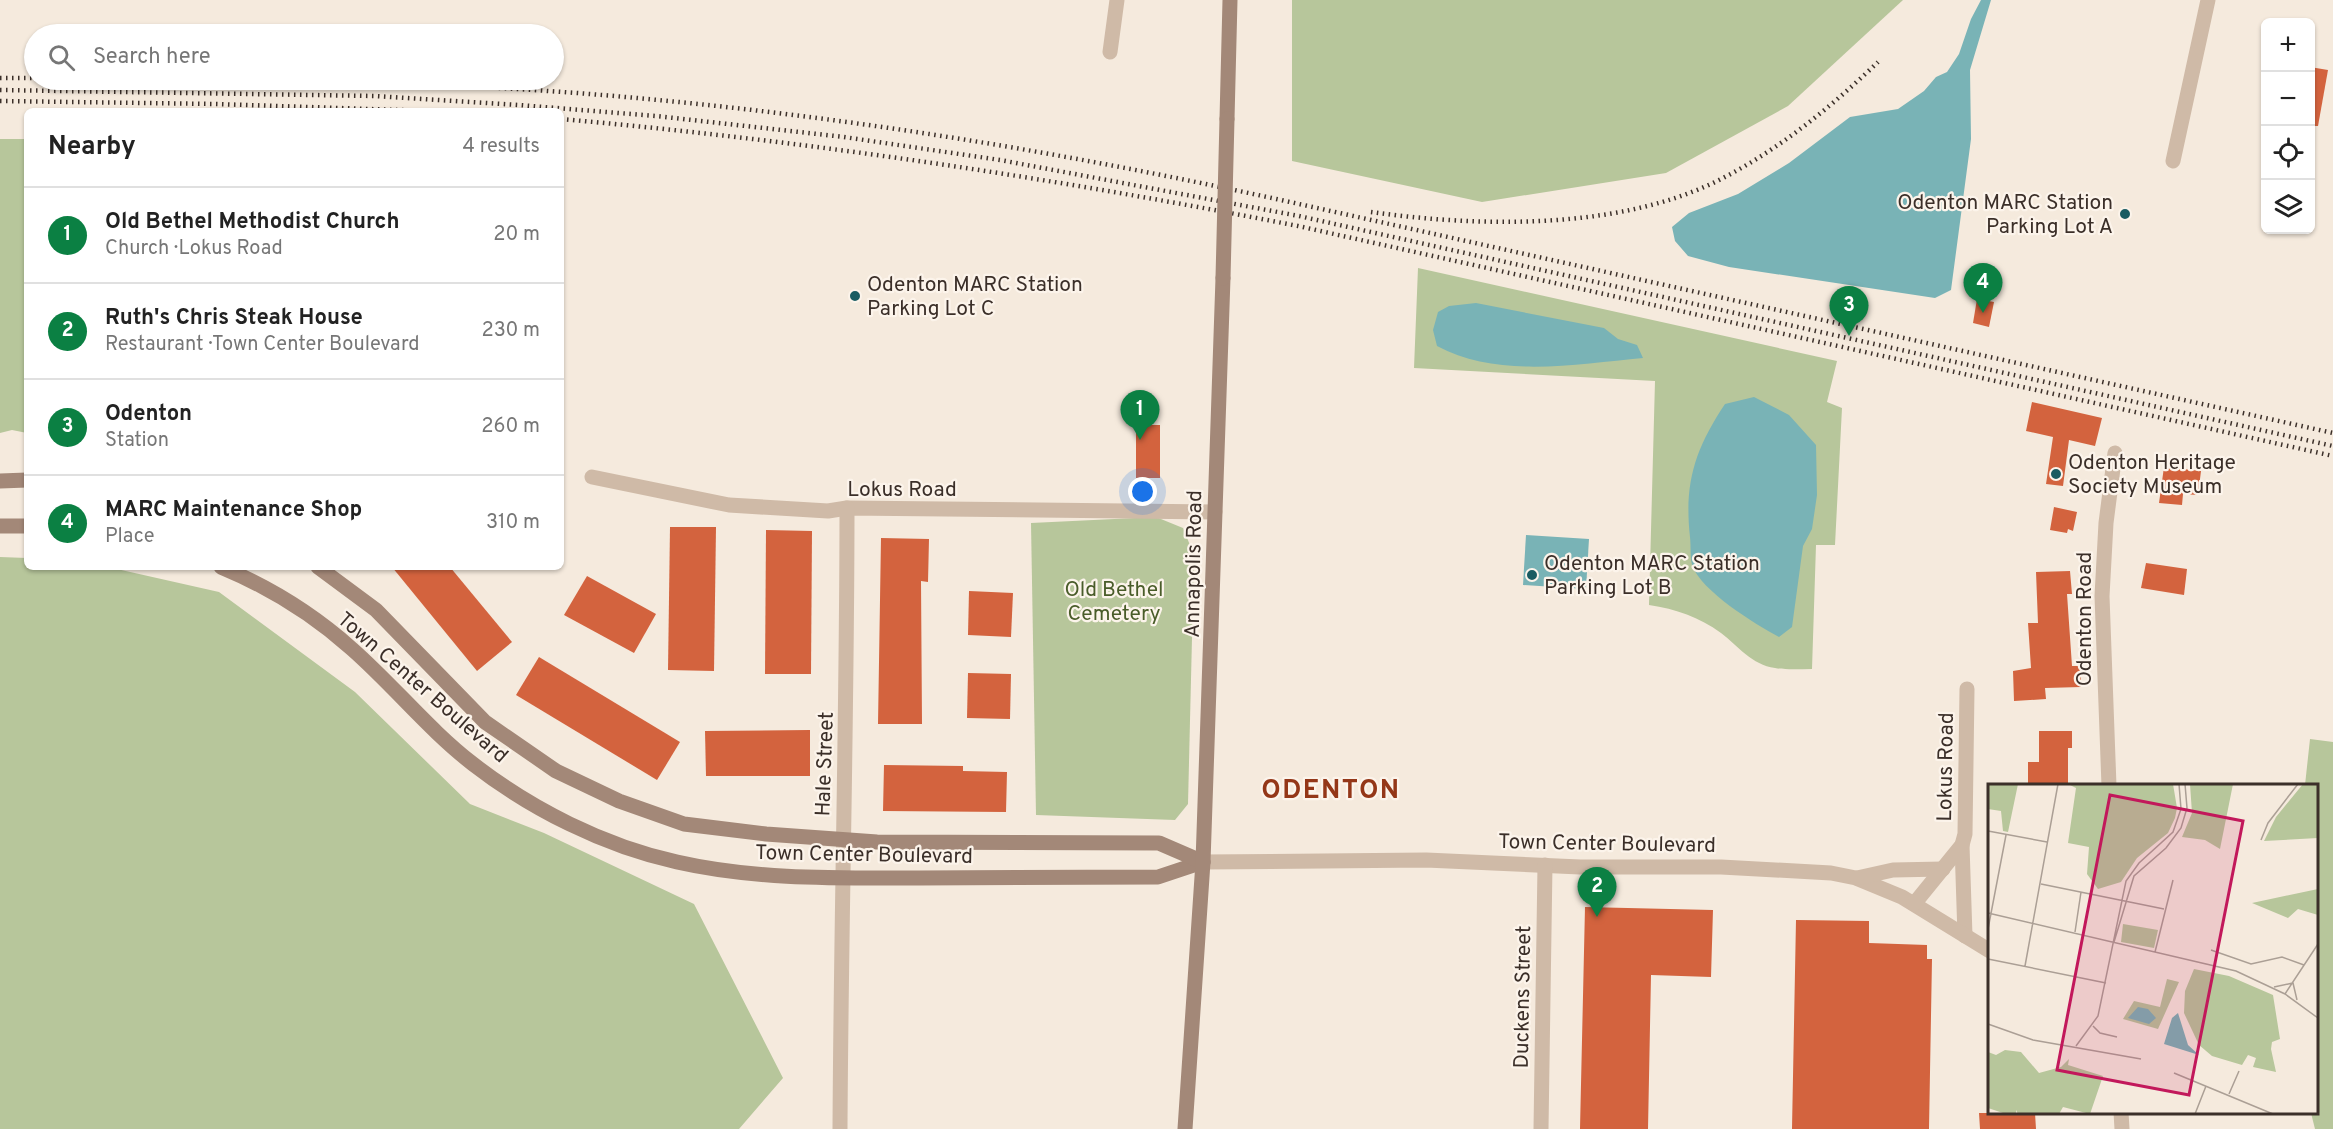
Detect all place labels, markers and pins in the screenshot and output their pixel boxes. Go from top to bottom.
place label: Odenton MARC Station Parking Lot A [1897,190,2113,241]
marker: Odenton MARC Station Parking Lot A [2118,207,2132,221]
pin: 4 [1964,264,2002,313]
place label: Odenton MARC Station Parking Lot C [867,272,1083,323]
pin: 3 [1830,286,1868,336]
marker: Odenton MARC Station Parking Lot C [848,289,862,303]
pin: 1 [1120,390,1160,440]
place label: Odenton Heritage Society Museum [2068,450,2236,501]
marker: Odenton Heritage Society Museum [2049,467,2063,481]
place label: Odenton MARC Station Parking Lot B [1544,551,1760,602]
marker: Odenton MARC Station Parking Lot B [1525,568,1539,582]
pin: 2 [1578,868,1616,917]

